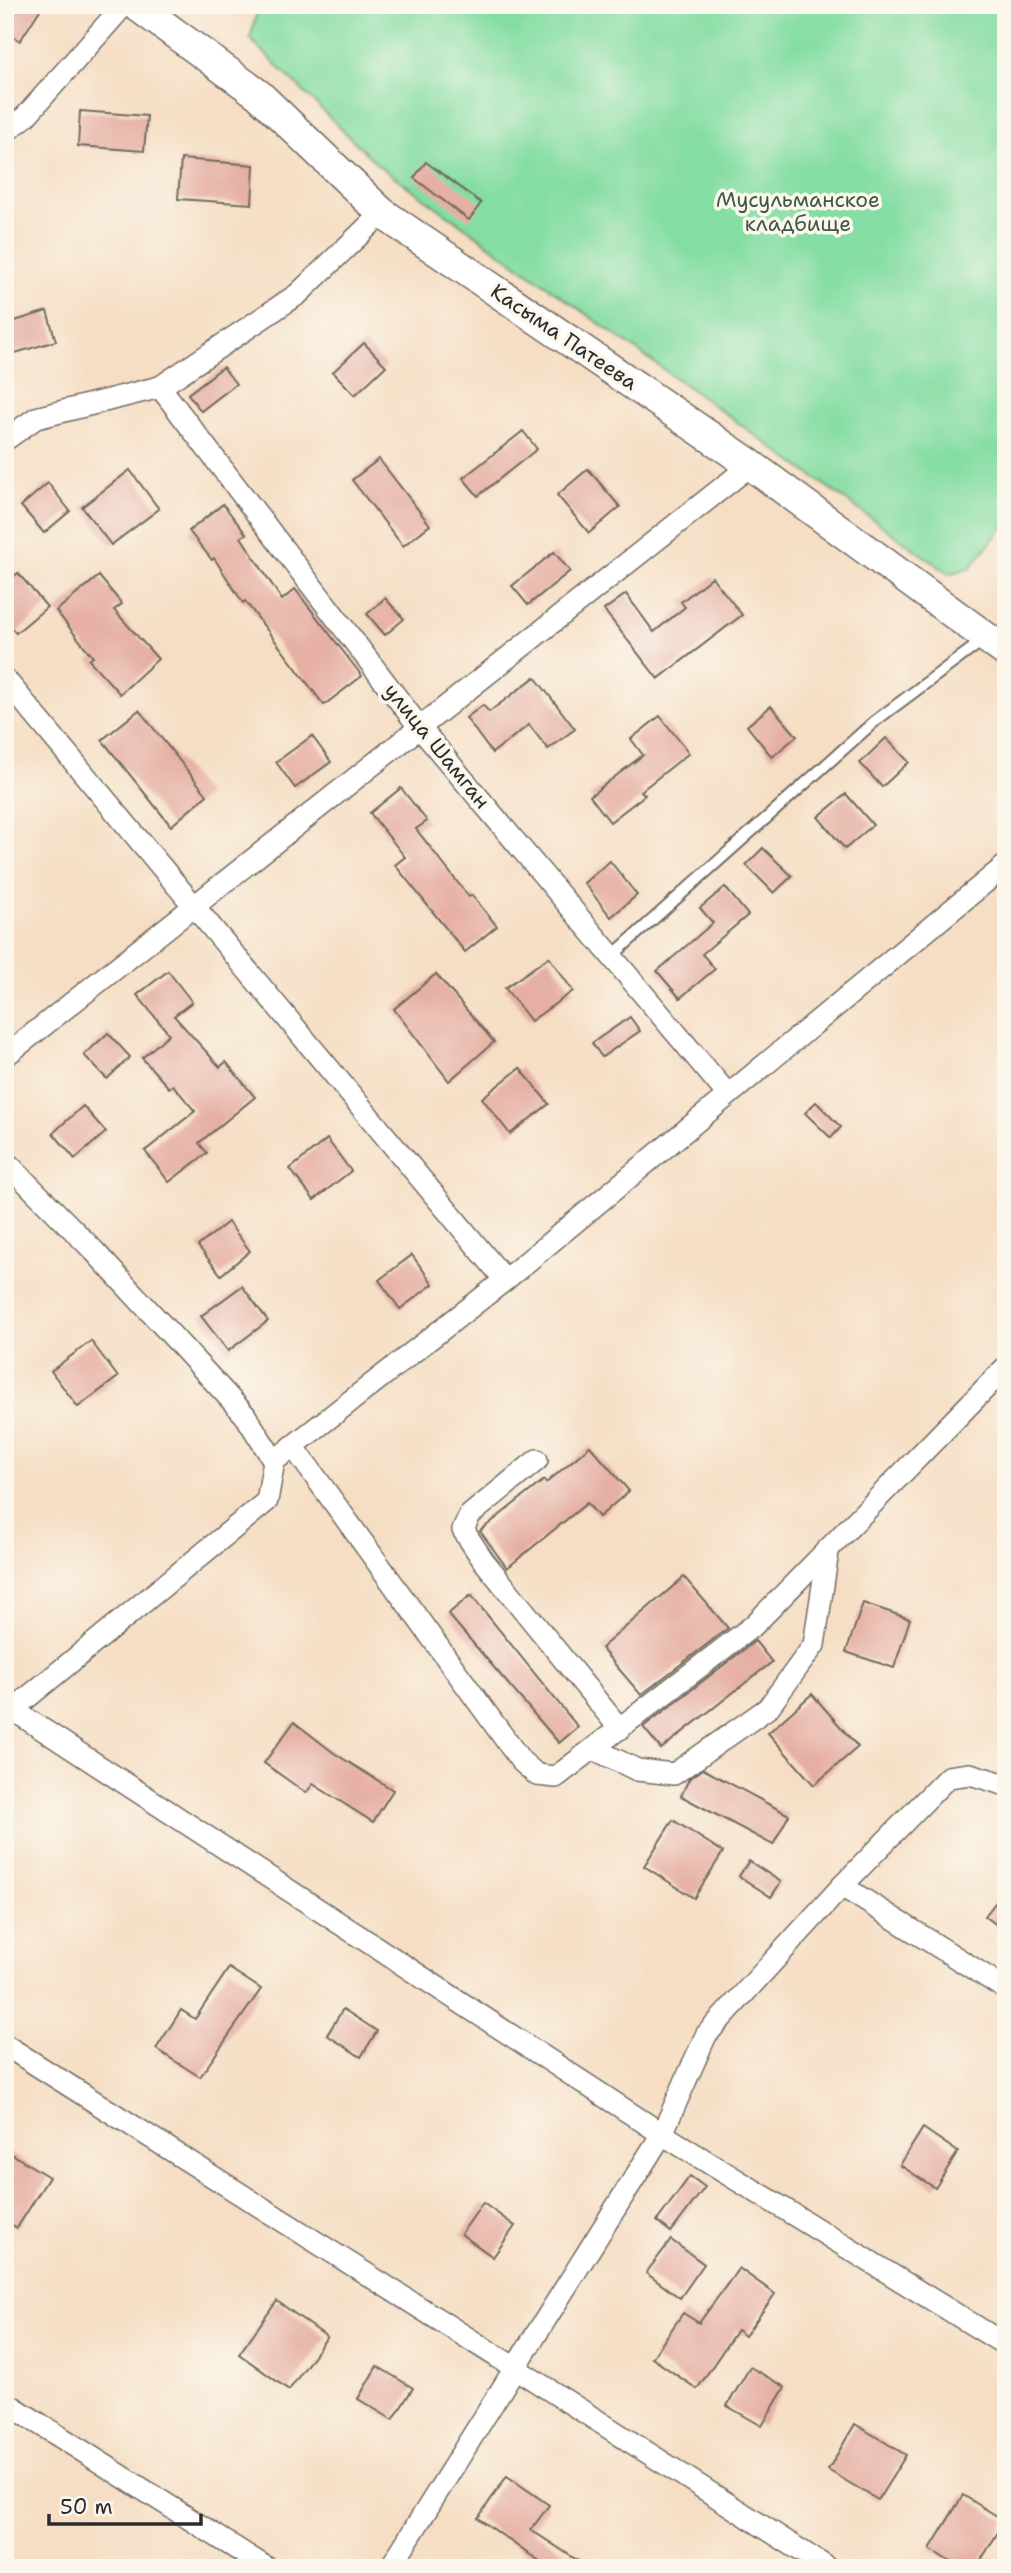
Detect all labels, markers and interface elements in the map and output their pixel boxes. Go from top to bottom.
park label: Мусульманское кладбище [716,186,880,238]
street label: Касыма Патеева [485,277,643,397]
street label: улица Шамган [378,678,496,814]
scale bar [49,2482,201,2526]
text: 50 m [60,2493,113,2521]

